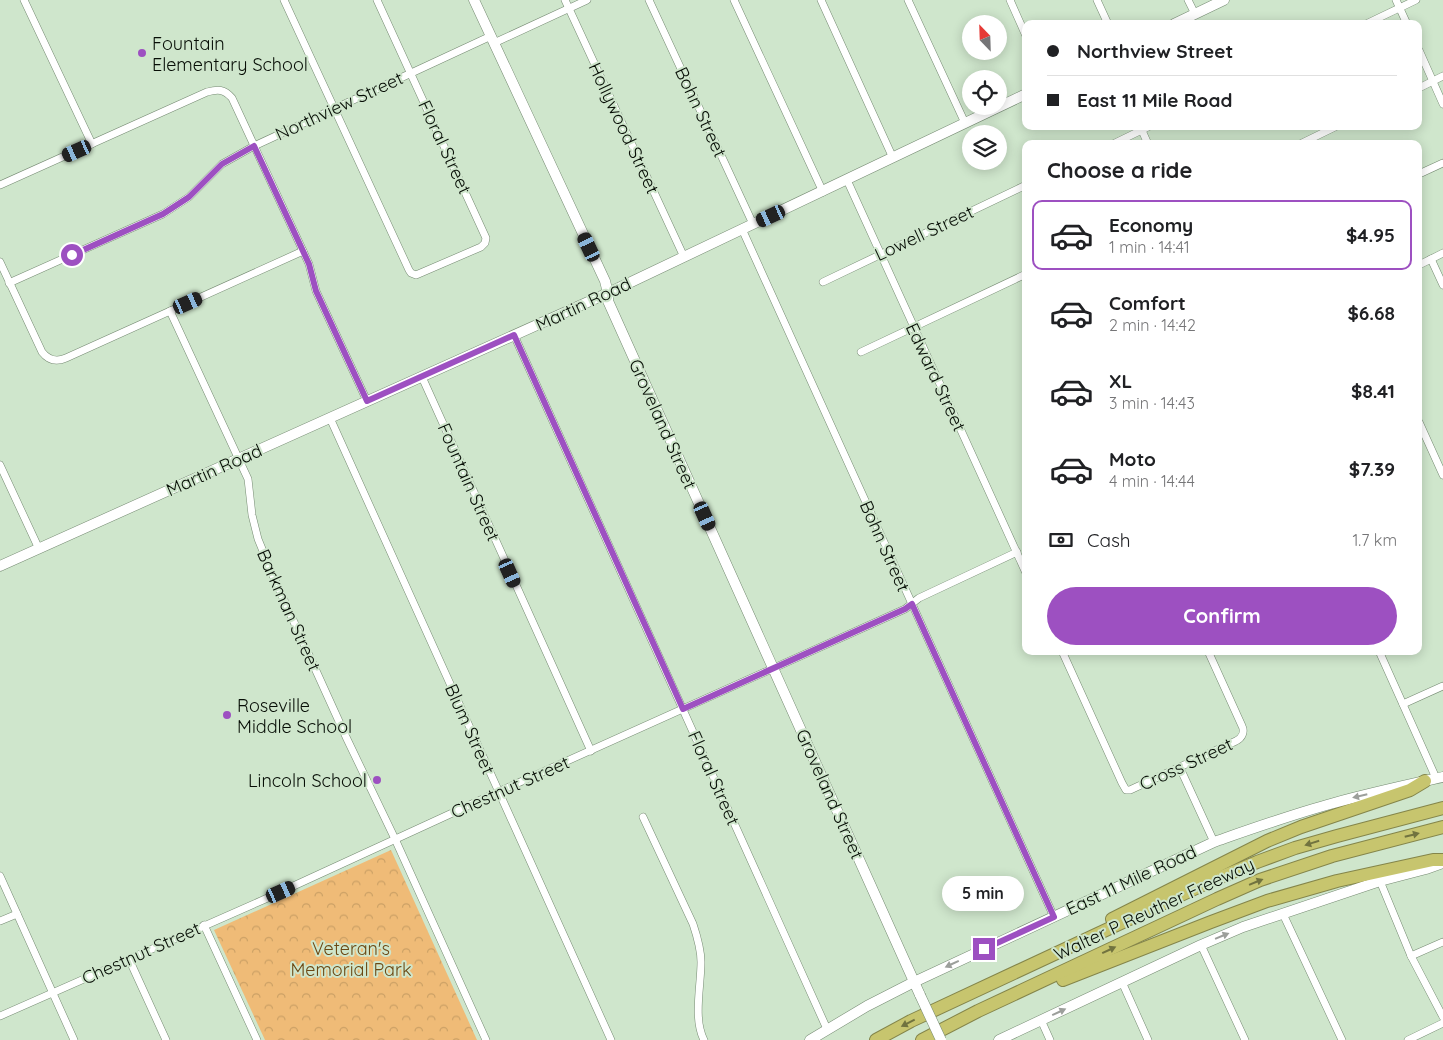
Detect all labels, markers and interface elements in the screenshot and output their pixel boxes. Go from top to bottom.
north arrow [962,15,1008,60]
map controls [962,15,1007,170]
place label: Fountain Elementary School [152,32,308,76]
text: Northview Street [1077,39,1233,63]
marker: Fountain Elementary School [136,47,148,59]
street label: Hollywood Street [583,59,665,197]
street label: Bohn Street [670,63,732,161]
street label: Northview Street [271,66,407,146]
button: locate [962,70,1007,115]
text: East 11 Mile Road [1077,88,1232,112]
street label: Floral Street [413,96,477,198]
button: layers [962,125,1007,170]
car [60,138,93,164]
text: Choose a ride [1047,156,1192,184]
street label: Lowell Street [871,200,977,266]
car [754,203,787,229]
icon: car [1049,213,1094,258]
text: Economy [1109,213,1193,237]
text: $4.95 [1346,223,1395,247]
car [575,230,602,264]
text: 1 min · 14:41 [1109,237,1190,257]
route start [61,244,83,266]
street label: Martin Road [532,272,634,336]
car [171,290,204,316]
icon: car [1049,291,1094,336]
text: Comfort [1109,291,1186,315]
text: $6.68 [1347,301,1395,325]
text: 2 min · 14:42 [1109,315,1196,335]
street label: Edward Street [901,319,971,435]
street label: Groveland Street [624,355,702,493]
icon: car [1049,369,1094,414]
text: XL [1109,369,1132,393]
text: $8.41 [1351,379,1395,403]
text: 3 min · 14:43 [1109,393,1195,413]
street label: Fountain Street [433,419,505,545]
street label: Martin Road [162,439,266,501]
icon: car [1049,447,1094,492]
text: Moto [1109,447,1156,471]
text: $7.39 [1349,457,1395,481]
text: 4 min · 14:44 [1109,471,1195,491]
street label: Bohn Street [855,497,915,595]
car [692,499,717,533]
icon: cash [1047,526,1075,554]
text: Cash [1087,528,1131,552]
text: 1.7 km [1352,530,1397,550]
street label: Barkman Street [252,545,326,675]
car [497,556,522,590]
button: Confirm [1047,587,1397,645]
street label: Blum Street [440,680,500,778]
place label: Roseville Middle School [237,694,352,738]
marker: Roseville Middle School [221,709,233,721]
street label: Groveland Street [791,725,869,863]
street label: Floral Street [683,727,745,829]
street label: Cross Street [1136,732,1236,796]
street label: Chestnut Street [447,751,573,823]
place label: Lincoln School [248,769,367,792]
marker: Lincoln School [371,774,383,786]
one-way arrow [1353,792,1368,800]
one-way arrow [1404,831,1419,839]
street label: East 11 Mile Road [1062,840,1200,920]
one-way arrow [1304,840,1319,848]
street label: Walter P Reuther Freeway [1050,852,1258,966]
callout: 5 min [943,876,1025,912]
one-way arrow [1249,878,1264,886]
car [264,879,297,905]
text: 5 min [962,883,1004,903]
street label: Chestnut Street [78,917,204,989]
one-way arrow [1215,932,1230,939]
park label: Veteran's Memorial Park [290,937,412,981]
route end [973,938,995,960]
one-way arrow [1102,945,1116,953]
one-way arrow [945,960,959,968]
one-way arrow [1052,1007,1066,1015]
one-way arrow [901,1019,915,1027]

